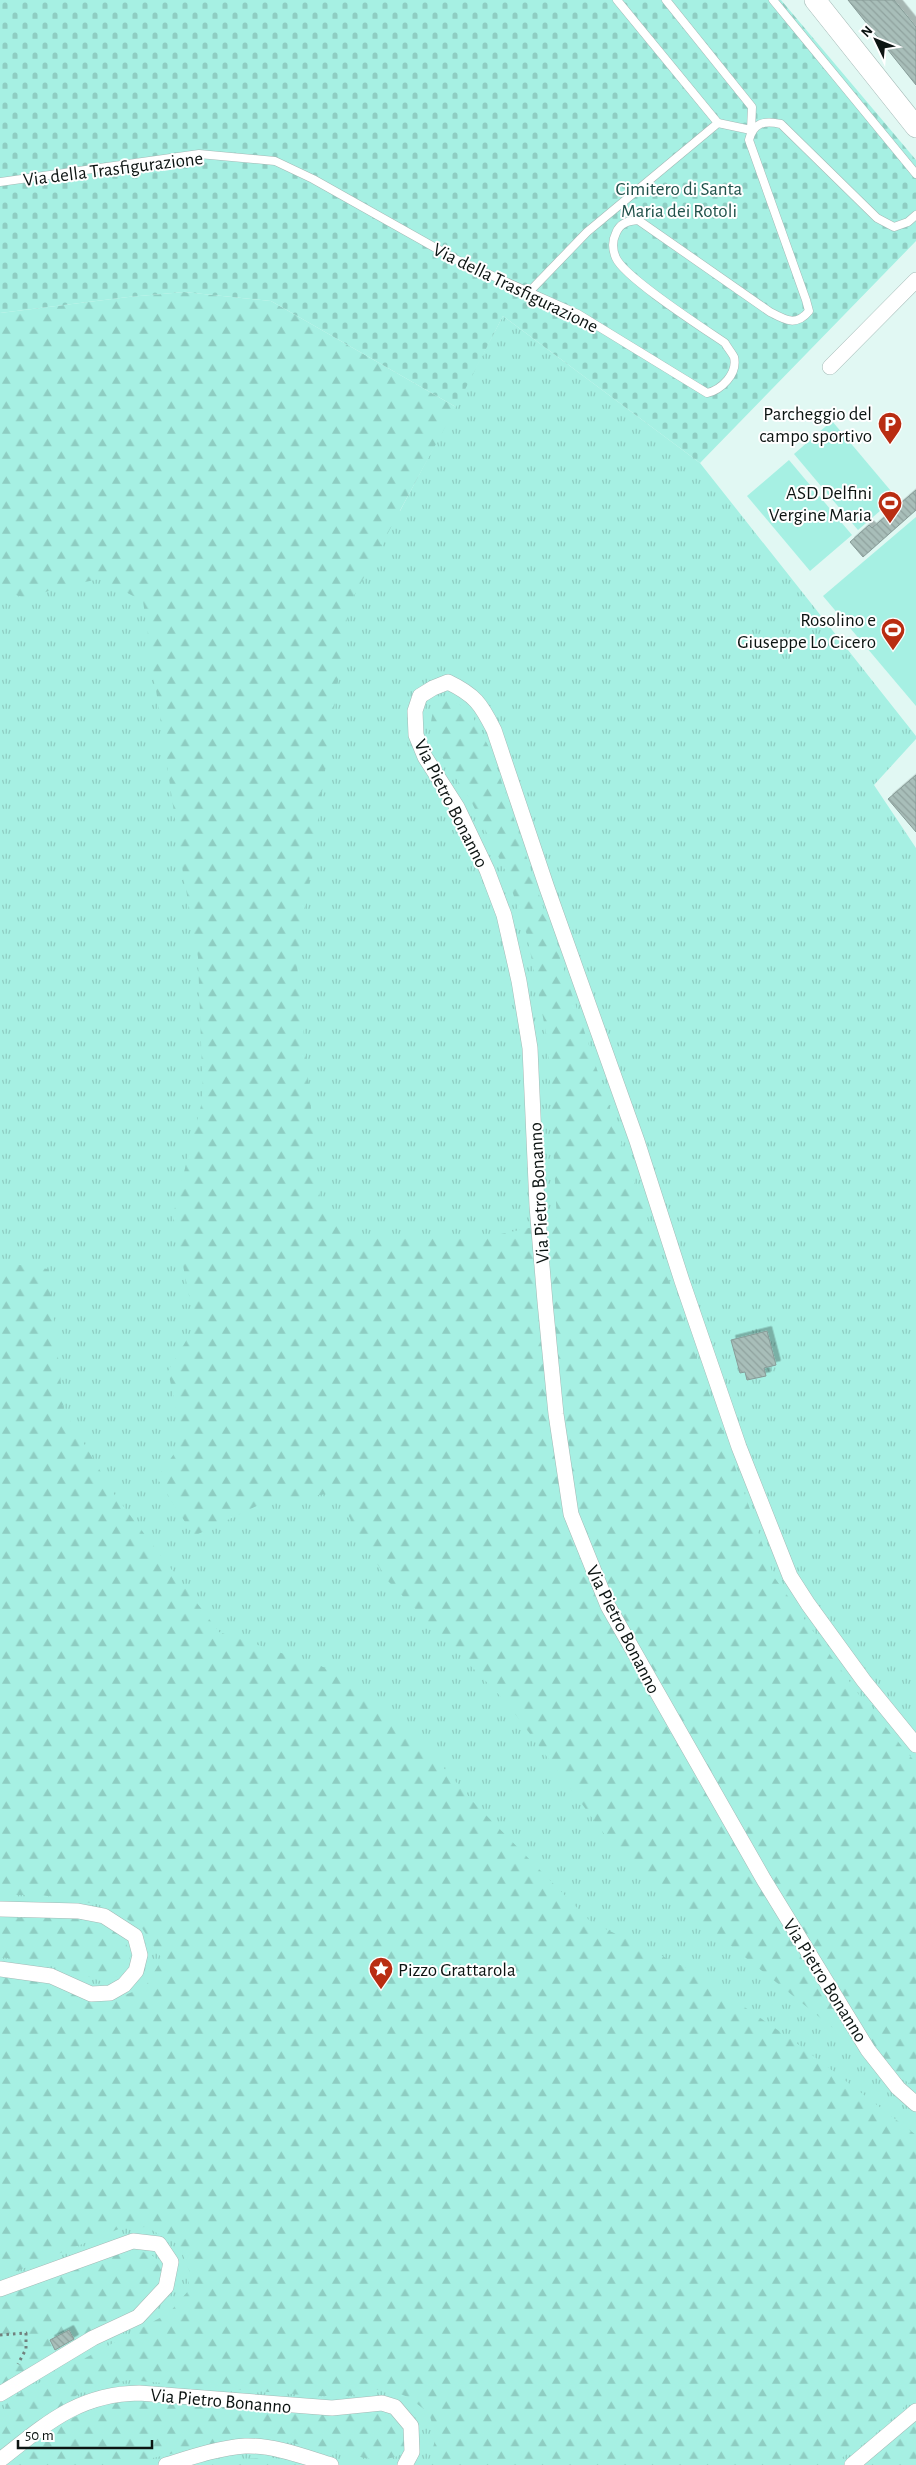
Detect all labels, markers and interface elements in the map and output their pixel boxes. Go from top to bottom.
north arrow [851,15,901,65]
text: N [859,23,876,40]
street label: Via della Trasfigurazione [22,149,204,190]
park label: Cimitero di Santa Maria dei Rotoli [616,180,743,221]
street label: Via della Trasfigurazione [430,240,601,337]
place label: Parcheggio del campo sportivo [759,405,872,446]
parking icon: Parcheggio del campo sportivo [877,411,903,445]
place label: ASD Delfini Vergine Maria [769,484,872,525]
sports icon: ASD Delfini Vergine Maria [877,490,903,524]
place label: Rosolino e Giuseppe Lo Cicero [737,611,876,652]
sports icon: Rosolino e Giuseppe Lo Cicero [880,617,906,651]
street label: Via Pietro Bonanno [410,736,491,871]
street label: Via Pietro Bonanno [526,1122,553,1264]
street label: Via Pietro Bonanno [582,1562,663,1697]
street label: Via Pietro Bonanno [779,1916,870,2046]
place icon: Pizzo Grattarola [368,1956,394,1990]
place label: Pizzo Grattarola [398,1961,516,1980]
street label: Via Pietro Bonanno [150,2386,292,2417]
scale bar [18,2418,151,2450]
text: 50 m [25,2428,54,2443]

